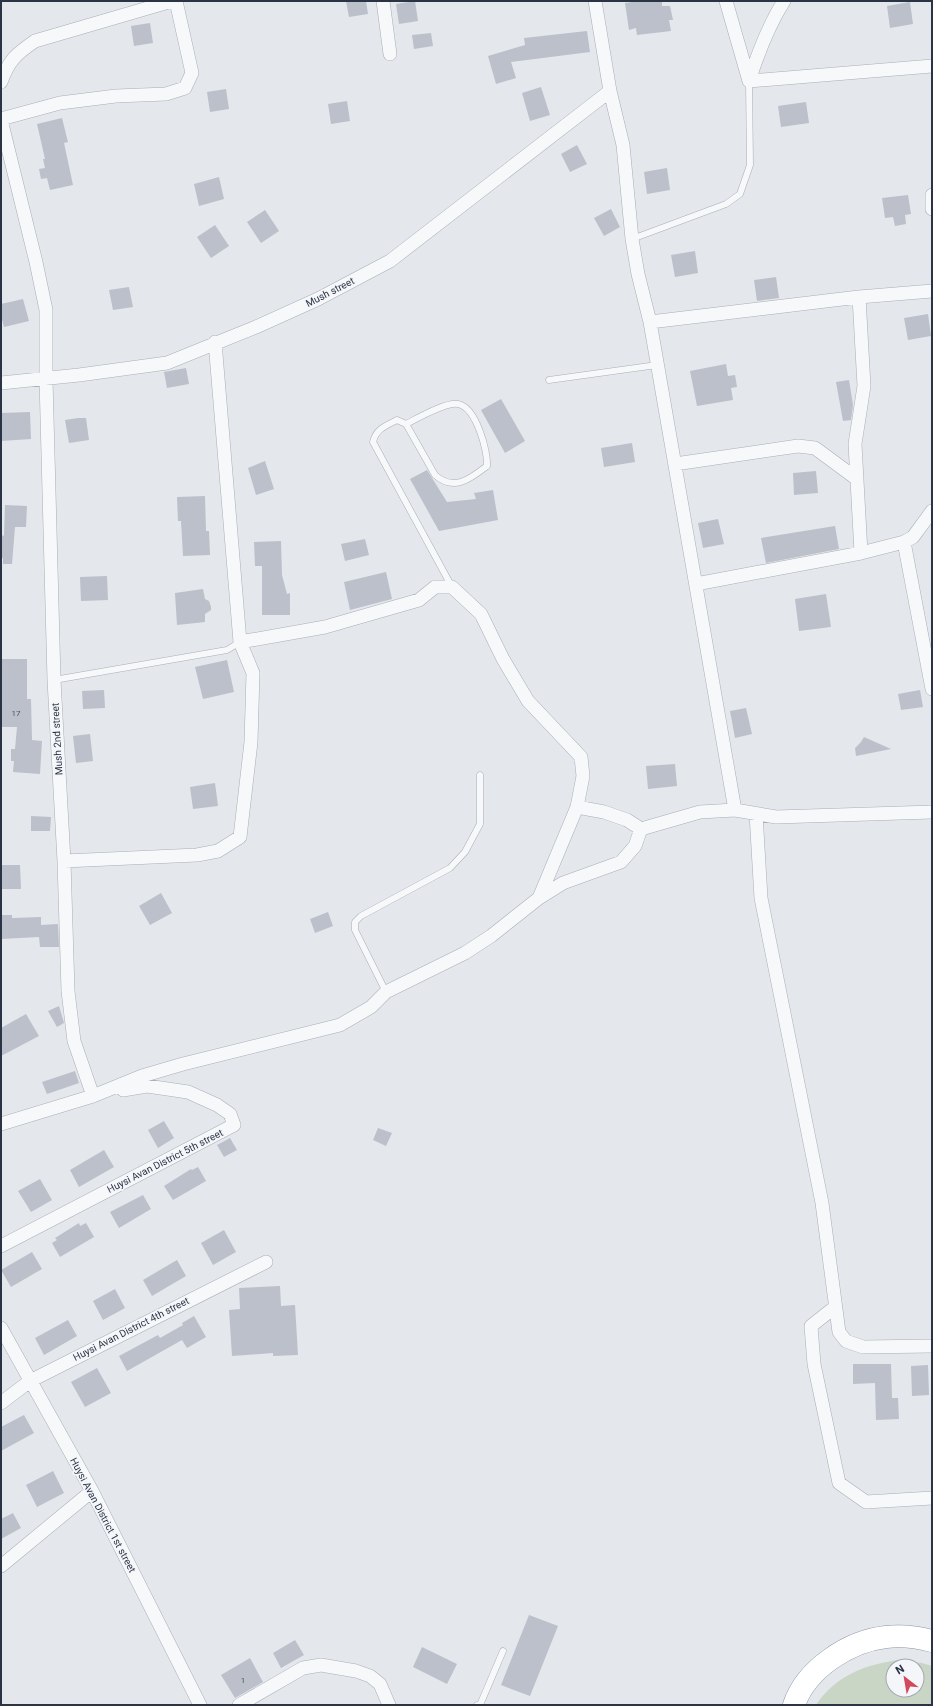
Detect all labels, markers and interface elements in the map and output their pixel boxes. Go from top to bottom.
street label: Mush street [304,275,356,309]
street label: Mush 2nd street [50,703,64,775]
house number: 17 [12,709,21,718]
street label: Huysi Avan District 5th street [105,1127,225,1195]
street label: Huysi Avan District 4th street [71,1295,191,1363]
street label: Huysi Avan District 1st street [68,1456,138,1574]
north arrow [885,1658,925,1698]
text: N [893,1662,907,1677]
house number: 1 [241,1676,245,1685]

